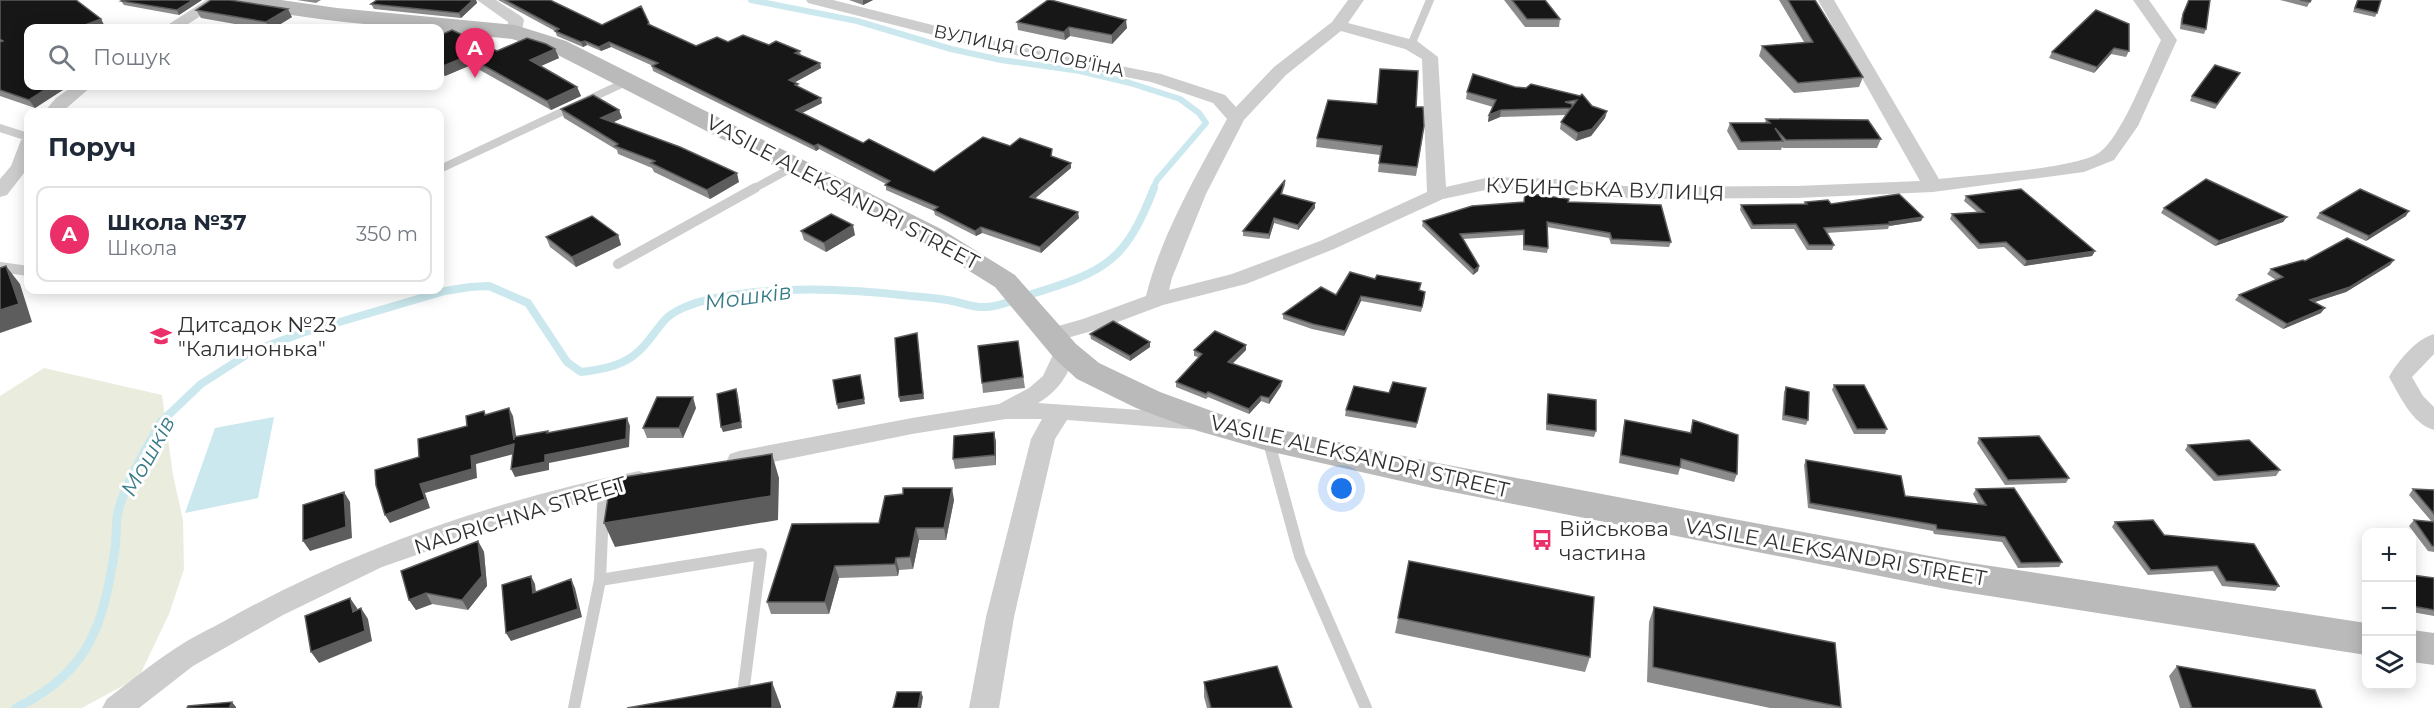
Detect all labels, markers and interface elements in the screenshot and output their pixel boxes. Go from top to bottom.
street label: ВУЛИЦЯ СОЛОВ'ЇНА [932,20,1127,82]
search box [24,24,444,90]
pin: A [456,28,494,78]
icon: search [45,41,78,74]
text: Пошук [93,44,171,71]
street label: VASILE ALEKSANDRI STREET [702,109,984,275]
text: Поруч [48,131,136,163]
street label: КУБИНСЬКА ВУЛИЦЯ [1485,172,1725,206]
text: Школа №37 [107,209,247,236]
text: A [62,222,77,246]
text: 350 m [356,222,418,246]
text: Школа [107,236,177,260]
water label: Мошків [703,278,793,316]
place label: Дитсадок №23 "Калинонька" [178,312,337,361]
school or university icon: Дитсадок №23 "Калинонька" [149,324,173,348]
street label: VASILE ALEKSANDRI STREET [1208,409,1512,503]
water label: Мошків [115,411,181,501]
street label: NADRICHNA STREET [411,471,629,559]
your location [1327,474,1356,503]
street label: VASILE ALEKSANDRI STREET [1683,513,1989,591]
place label: Військова частина [1559,516,1669,565]
bus stop icon: Військова частина [1530,528,1554,552]
map controls [2362,528,2416,690]
button: + [2362,528,2416,582]
button: − [2362,582,2416,636]
button: layers [2362,636,2416,690]

